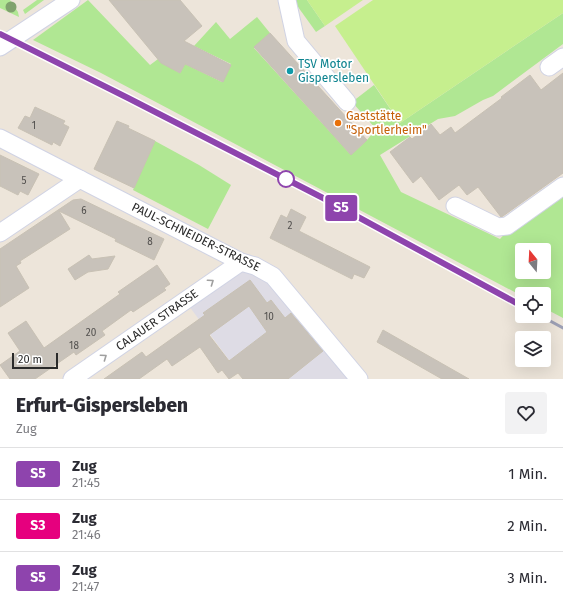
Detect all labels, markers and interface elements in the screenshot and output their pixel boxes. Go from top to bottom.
place label: TSV Motor Gispersleben [298,57,369,85]
marker: TSV Motor Gispersleben [285,66,295,76]
place label: Gaststätte "Sportlerheim" [346,109,427,137]
marker: Gaststätte "Sportlerheim" [333,118,343,128]
house number: 1 [32,120,36,132]
unlabelled marker [277,170,295,188]
house number: 5 [21,175,27,187]
line badge: S5 [323,195,359,221]
text: S5 [333,199,349,216]
street label: PAUL-SCHNEIDER-STRASSE [130,200,262,274]
house number: 6 [81,205,87,217]
house number: 2 [288,220,293,232]
house number: 8 [147,236,153,248]
north arrow [515,243,551,279]
map controls [515,243,551,367]
one-way arrow [207,279,214,287]
street label: CALAUER STRASSE [113,286,201,354]
button: locate [515,287,551,323]
house number: 10 [264,311,274,323]
house number: 20 [86,327,97,339]
button: layers [515,331,551,367]
house number: 18 [69,340,79,352]
scale bar [12,351,58,370]
text: 20 m [18,353,42,366]
one-way arrow [100,355,107,362]
button: heart [505,392,547,434]
text: Erfurt-Gispersleben [16,394,188,417]
text: Zug [16,421,37,436]
text: Zug [72,457,97,475]
text: S5 [30,465,46,482]
text: 1 Min. [508,465,547,483]
text: 21:45 [72,475,100,490]
text: Zug [72,509,97,527]
text: S3 [30,517,46,534]
text: 2 Min. [507,517,547,535]
text: 21:46 [72,527,101,542]
text: Zug [72,561,97,579]
text: S5 [30,569,46,586]
text: 3 Min. [507,569,547,587]
text: 21:47 [72,579,99,594]

